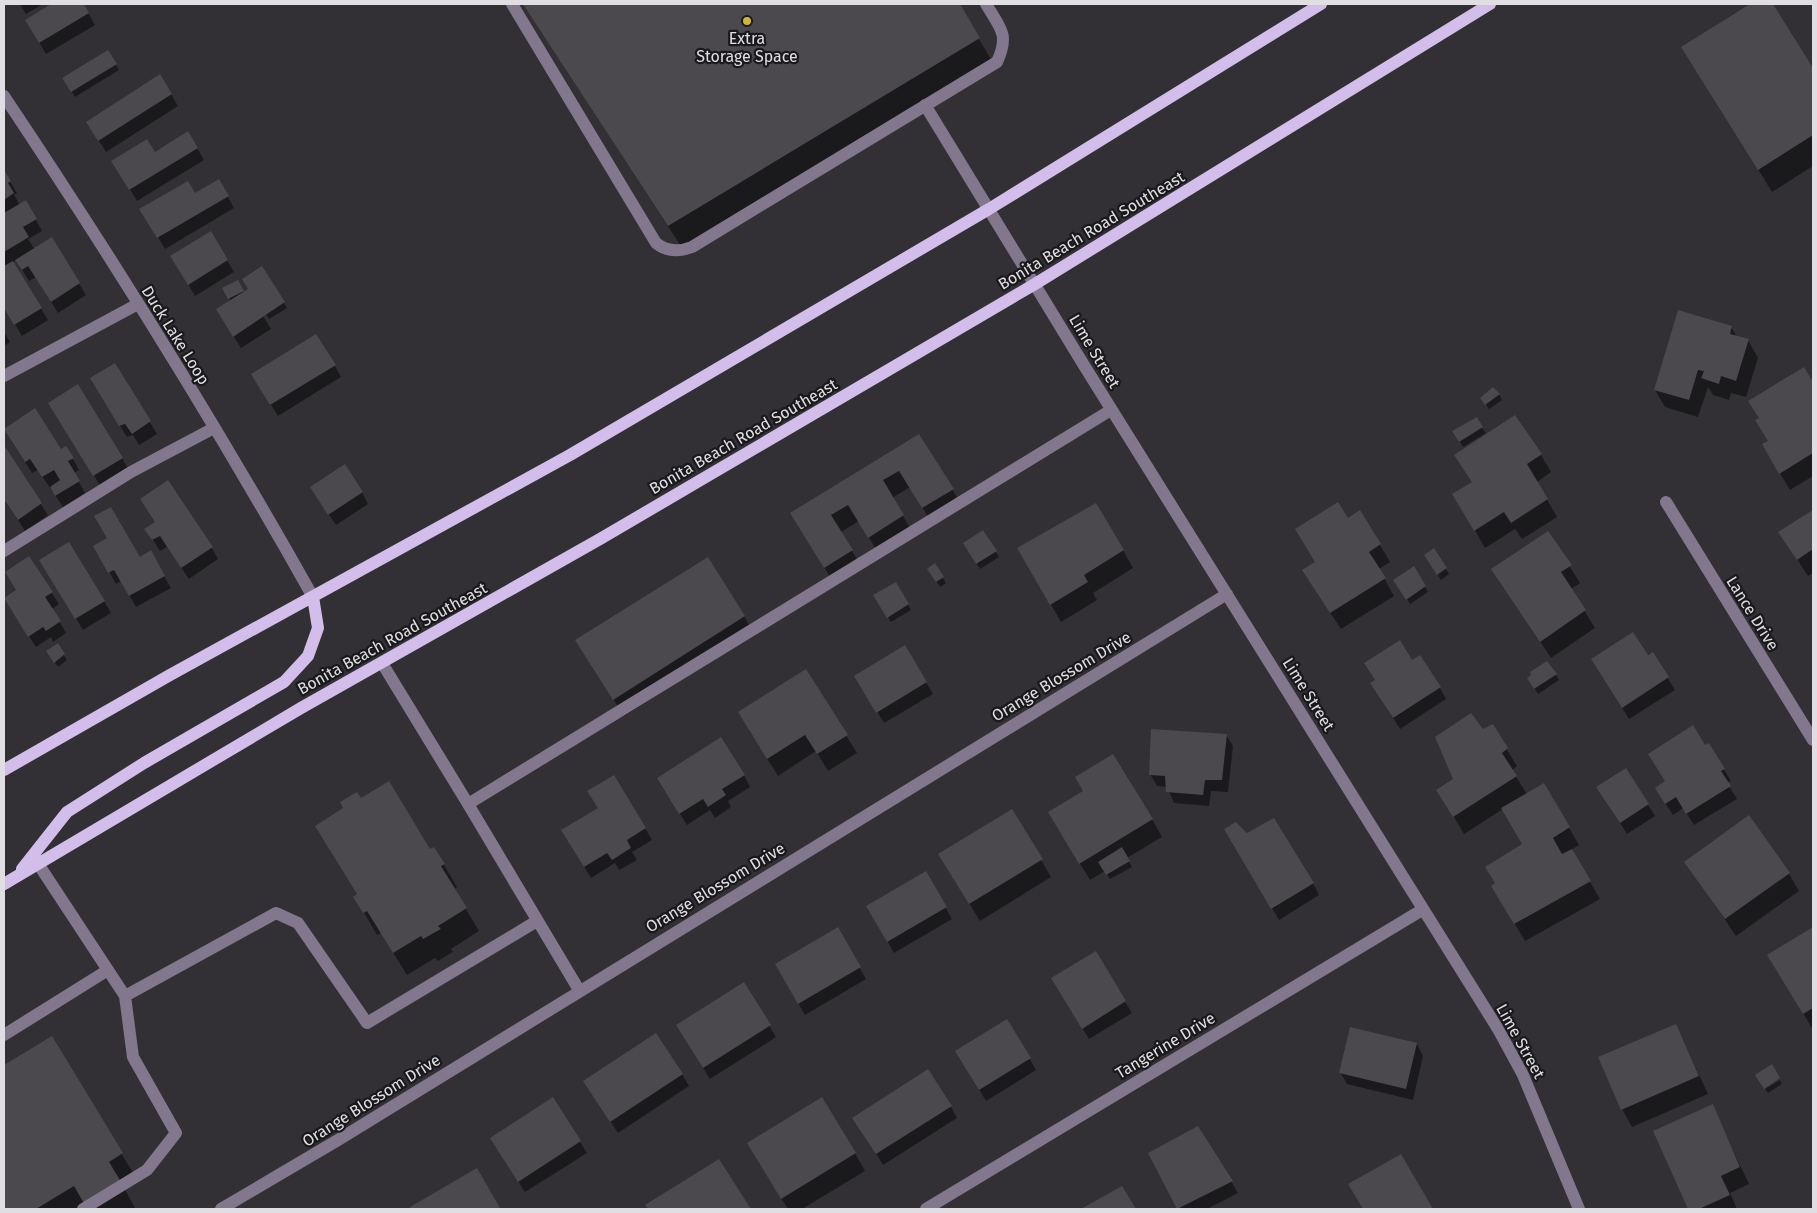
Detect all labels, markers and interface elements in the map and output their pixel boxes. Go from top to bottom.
marker: Extra Storage Space [741,15,753,27]
place label: Extra Storage Space [696,29,798,66]
street label: Bonita Beach Road Southeast [995,167,1188,294]
street label: Duck Lake Loop [138,282,214,388]
street label: Lime Street [1065,311,1124,392]
street label: Bonita Beach Road Southeast [646,375,841,498]
street label: Lance Drive [1722,573,1783,654]
street label: Bonita Beach Road Southeast [294,578,491,699]
street label: Orange Blossom Drive [988,627,1134,726]
street label: Lime Street [1279,654,1339,734]
street label: Orange Blossom Drive [642,838,788,937]
street label: Lime Street [1492,1001,1549,1082]
street label: Tangerine Drive [1112,1008,1219,1083]
street label: Orange Blossom Drive [299,1050,444,1151]

